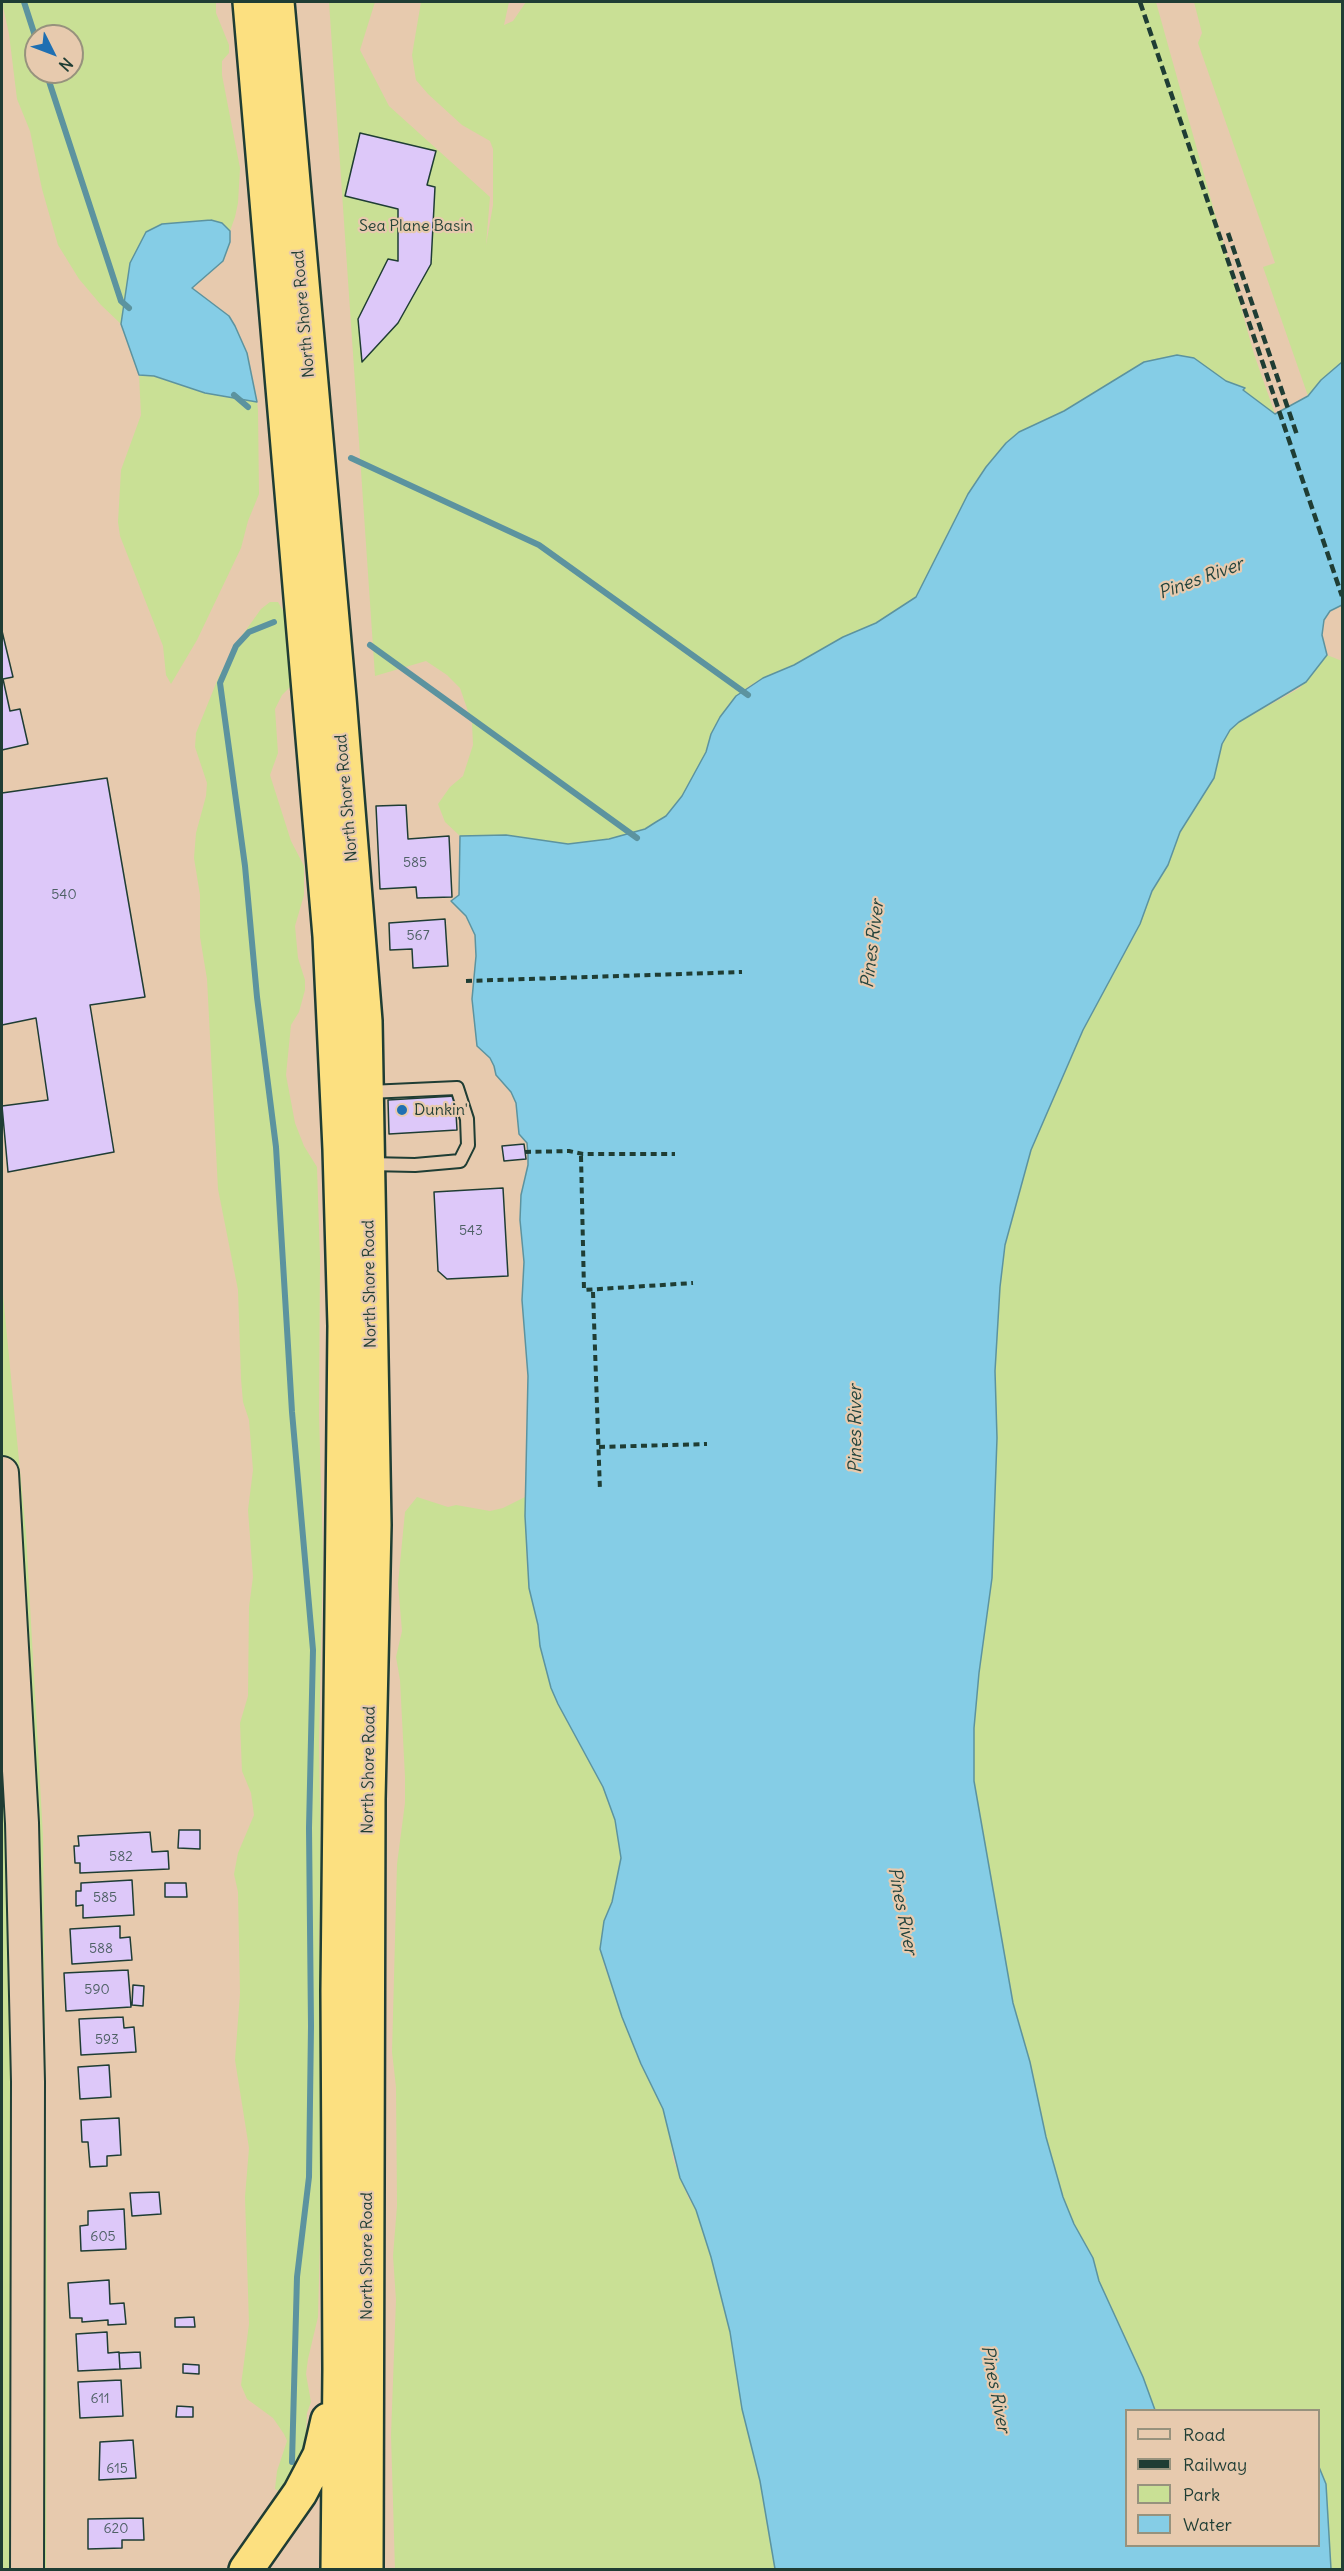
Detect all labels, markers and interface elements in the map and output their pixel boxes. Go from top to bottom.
north arrow [24,24,84,84]
text: N [55,54,77,76]
park label: Sea Plane Basin [359,216,473,236]
street label: North Shore Road [289,249,319,379]
water label: Pines River [1156,554,1246,604]
street label: North Shore Road [332,733,362,863]
house number: 585 [403,855,427,871]
house number: 540 [51,887,77,903]
water label: Pines River [857,899,889,989]
house number: 567 [407,928,429,944]
place label: Dunkin' [414,1100,468,1120]
marker: Dunkin' [395,1103,409,1117]
street label: North Shore Road [359,1220,381,1348]
house number: 543 [459,1223,483,1239]
water label: Pines River [845,1385,867,1473]
street label: North Shore Road [358,1706,380,1834]
house number: 582 [109,1849,133,1865]
water label: Pines River [883,1865,921,1957]
house number: 585 [93,1890,117,1906]
house number: 588 [89,1941,113,1957]
house number: 590 [84,1982,110,1998]
house number: 593 [95,2032,119,2048]
street label: North Shore Road [357,2192,377,2320]
house number: 605 [90,2229,116,2245]
water label: Pines River [976,2343,1014,2435]
house number: 611 [90,2391,110,2407]
legend [1125,2409,1320,2547]
text: Road [1183,2423,1225,2446]
text: Railway [1183,2453,1247,2476]
house number: 615 [106,2461,128,2477]
text: Park [1183,2483,1220,2506]
text: Water [1183,2513,1232,2536]
house number: 620 [104,2521,128,2537]

